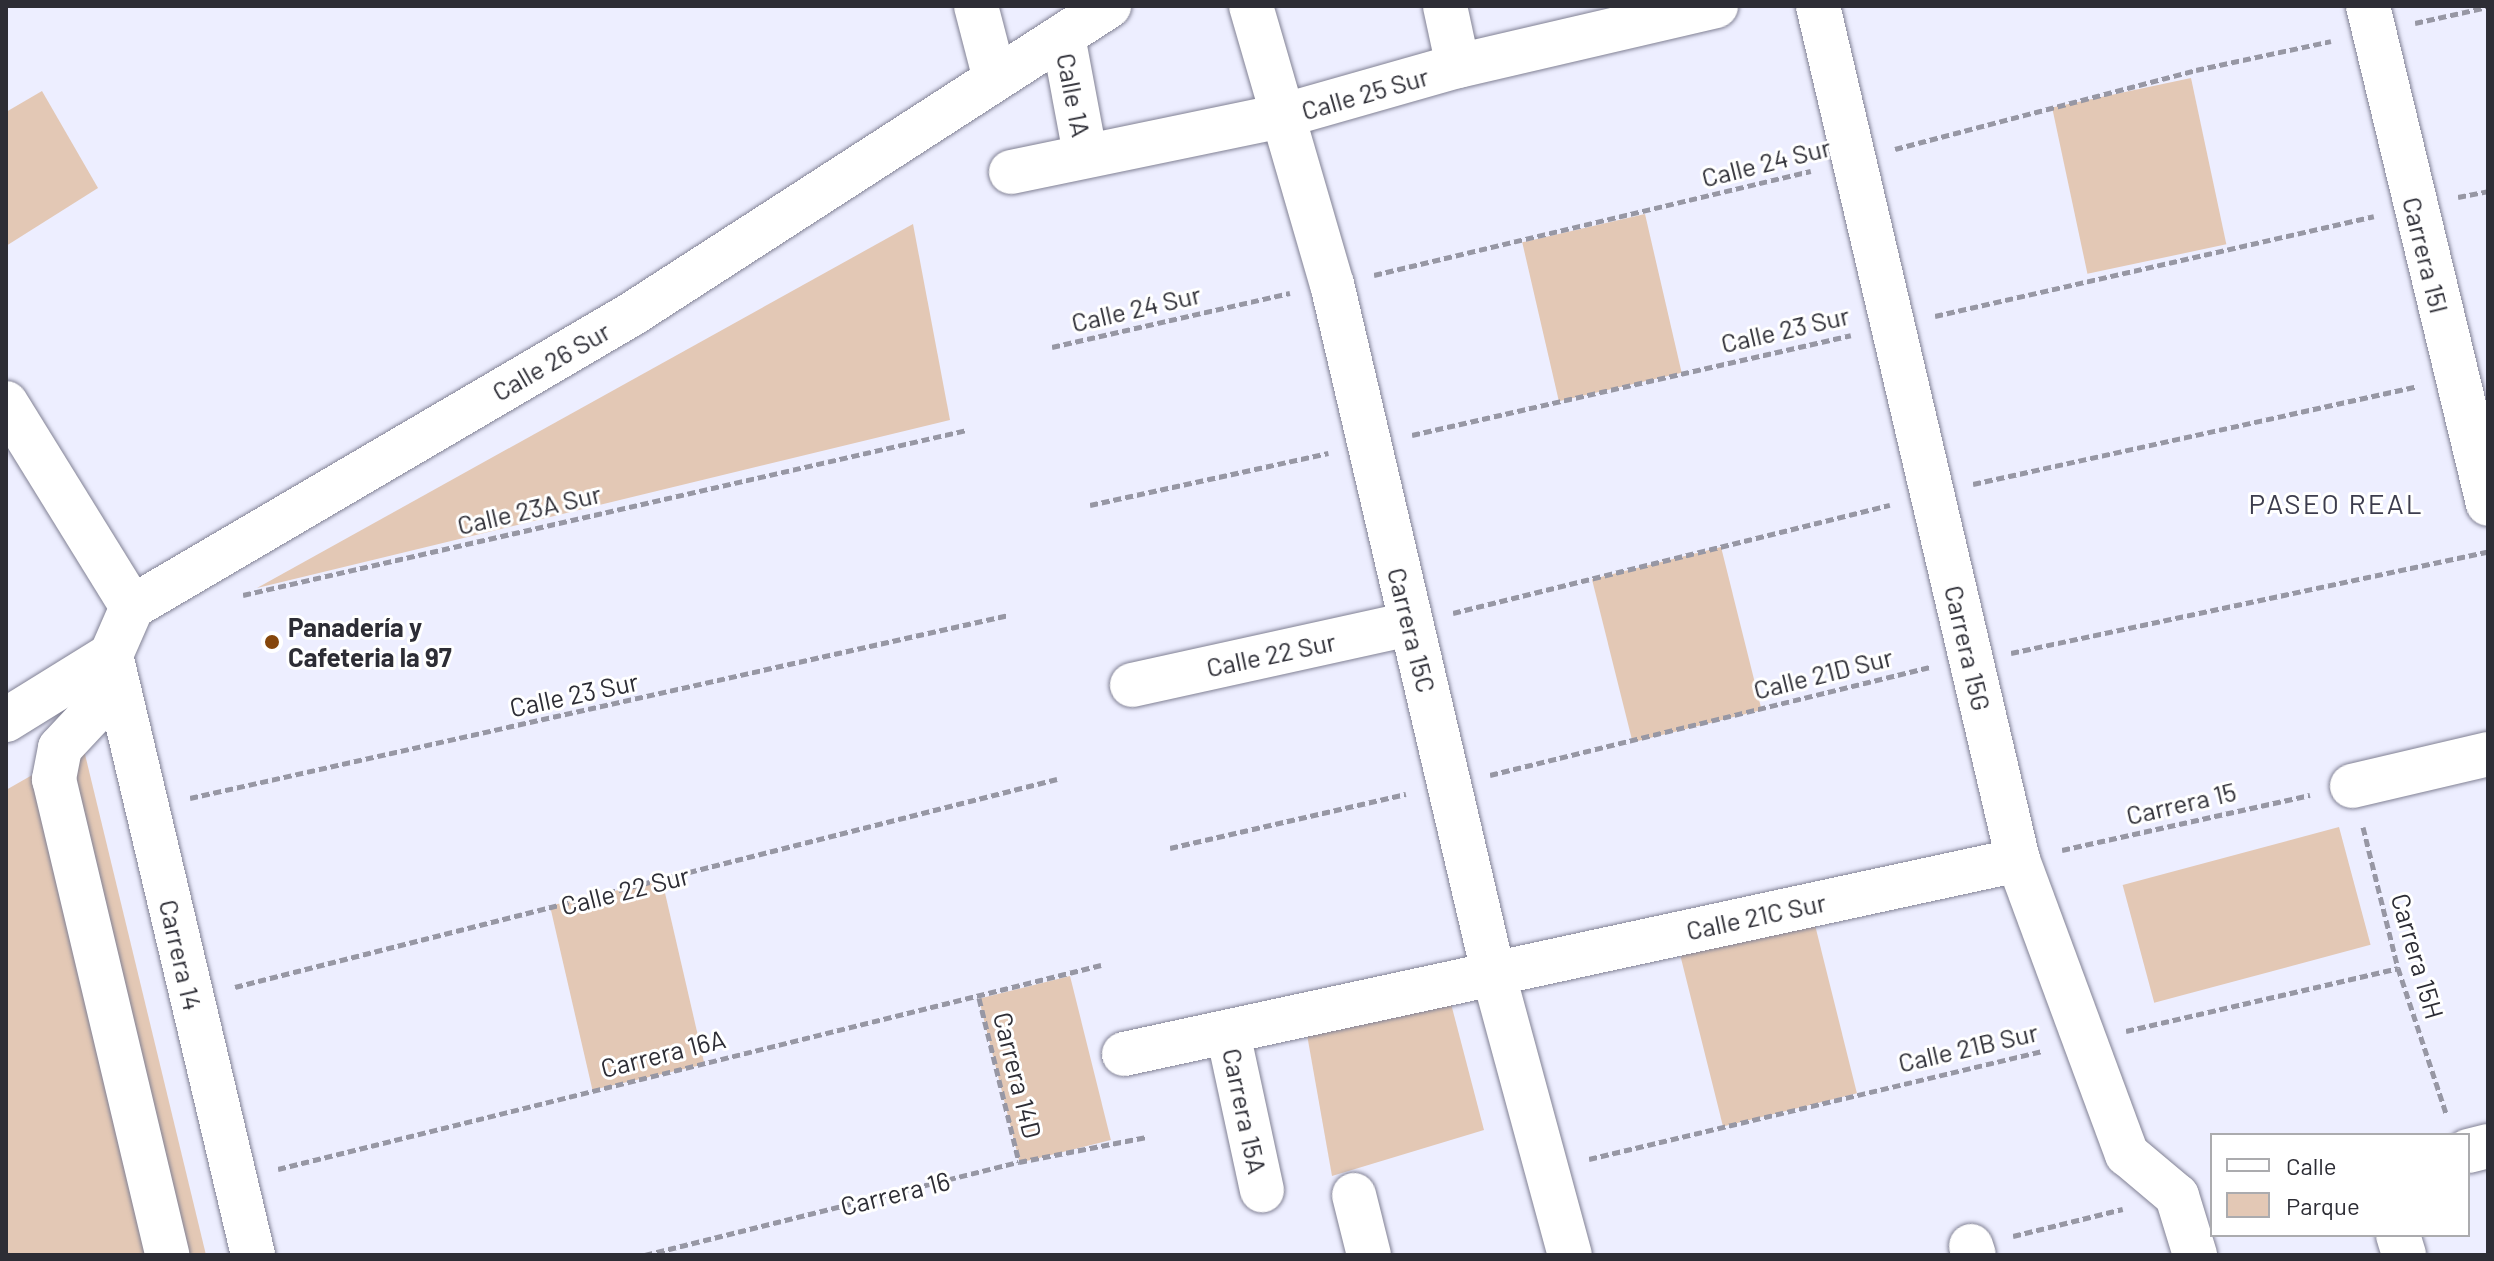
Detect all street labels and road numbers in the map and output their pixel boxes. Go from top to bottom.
street label: Calle 1A [1051,50,1097,140]
street label: Calle 25 Sur [1298,60,1432,126]
street label: Calle 24 Sur [1698,131,1834,193]
street label: Carrera 15I [2397,194,2455,316]
street label: Calle 24 Sur [1068,278,1204,338]
street label: Calle 23 Sur [1718,299,1852,359]
street label: Calle 26 Sur [486,315,616,407]
street label: Calle 23A Sur [454,477,604,541]
street label: Carrera 15C [1381,564,1443,696]
street label: Carrera 15G [1938,582,1998,714]
street label: Calle 22 Sur [1203,625,1339,683]
street label: Calle 21D Sur [1750,641,1896,705]
street label: Calle 23 Sur [507,665,641,723]
street label: Carrera 15 [2123,775,2239,831]
street label: Calle 22 Sur [557,859,693,921]
street label: Calle 21C Sur [1683,886,1829,946]
street label: Carrera 15H [2385,890,2451,1022]
street label: Carrera 14 [153,897,209,1013]
street label: Carrera 14D [987,1009,1049,1141]
street label: Calle 21B Sur [1895,1016,2041,1078]
street label: Carrera 16A [597,1022,729,1084]
street label: Carrera 15A [1216,1045,1274,1177]
street label: Carrera 16 [837,1164,953,1222]

